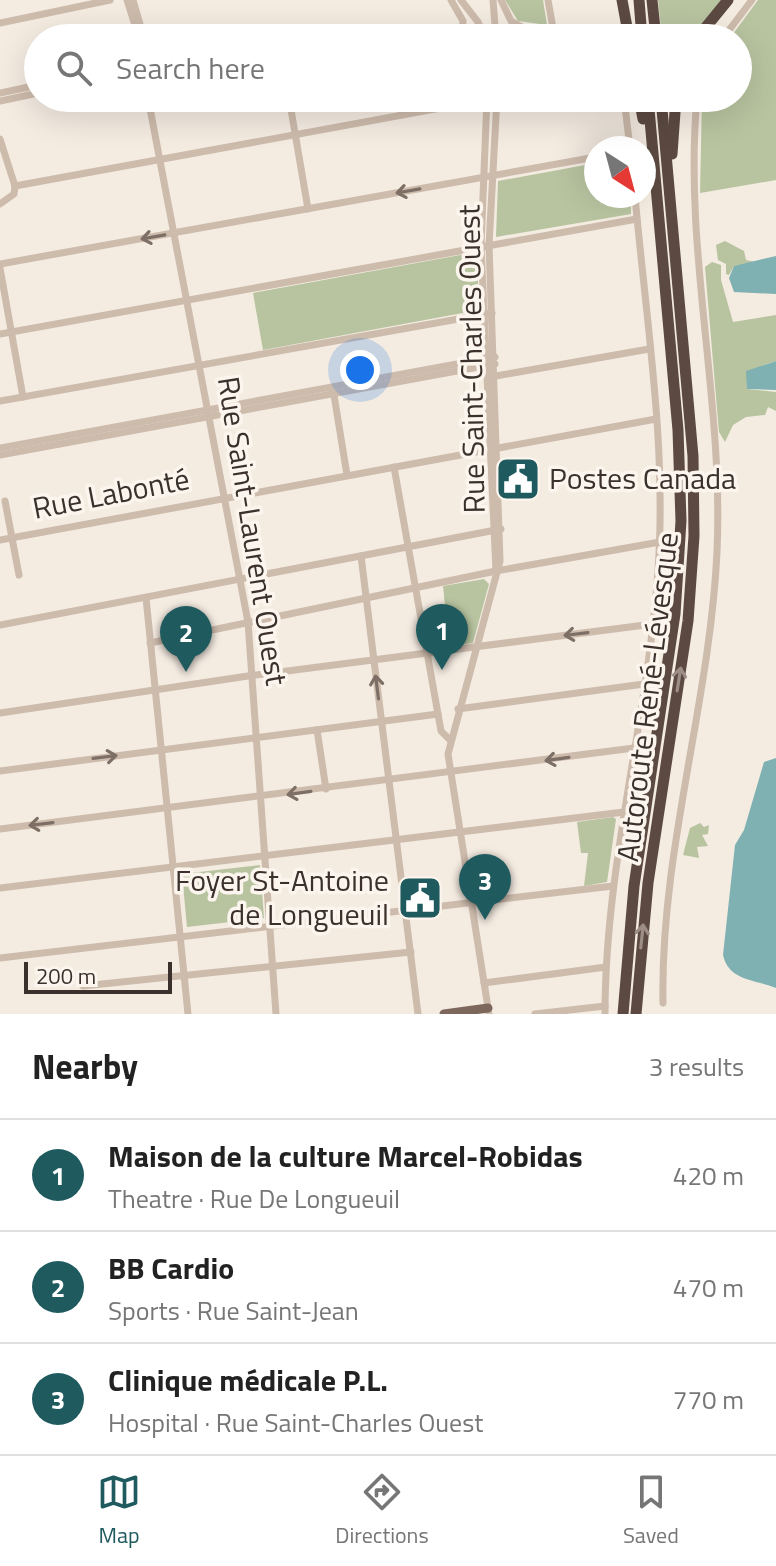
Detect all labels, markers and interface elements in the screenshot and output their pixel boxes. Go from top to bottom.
search box [24,24,752,112]
text: Search here [116,45,265,91]
icon: search [52,46,96,90]
north arrow [584,136,656,208]
one-way arrow [396,184,422,199]
street label: Rue Saint-Charles Ouest [445,204,497,514]
one-way arrow [140,230,166,245]
your location [340,350,380,390]
street label: Rue Saint-Laurent Ouest [206,373,300,689]
street label: Rue Labonté [28,455,193,531]
public building icon: Postes Canada [494,455,542,503]
place label: Postes Canada [549,455,736,501]
street label: Autoroute René-Lévesque [604,530,690,864]
pin: 1 [416,604,468,670]
pin: 2 [160,606,212,672]
one-way arrow [563,627,589,642]
one-way arrow [672,667,687,692]
one-way arrow [369,674,384,700]
one-way arrow [91,750,118,765]
one-way arrow [545,752,570,767]
one-way arrow [287,786,313,801]
one-way arrow [29,817,54,832]
pin: 3 [459,854,511,920]
place label: Foyer St-Antoine de Longueuil [175,857,389,937]
public building icon: Foyer St-Antoine de Longueuil [396,874,444,922]
one-way arrow [635,923,650,950]
scale bar [24,958,172,994]
text: 200 m [36,959,96,993]
text: Nearby [32,1040,138,1092]
text: 3 results [649,1047,744,1086]
text: Maison de la culture Marcel-Robidas [108,1133,583,1179]
text: 1 [51,1156,65,1195]
text: 420 m [673,1156,744,1195]
text: Theatre · Rue De Longueuil [108,1179,400,1218]
text: BB Cardio [108,1245,234,1291]
text: 2 [51,1268,65,1307]
text: 470 m [673,1268,744,1307]
text: Sports · Rue Saint-Jean [108,1291,359,1330]
text: Clinique médicale P.L. [108,1357,388,1403]
text: 3 [51,1380,65,1419]
text: 770 m [673,1380,744,1419]
text: Hospital · Rue Saint-Charles Ouest [108,1403,483,1442]
tab: Map [97,1470,141,1552]
tab: Directions [335,1470,429,1552]
tab: Saved [623,1470,679,1552]

